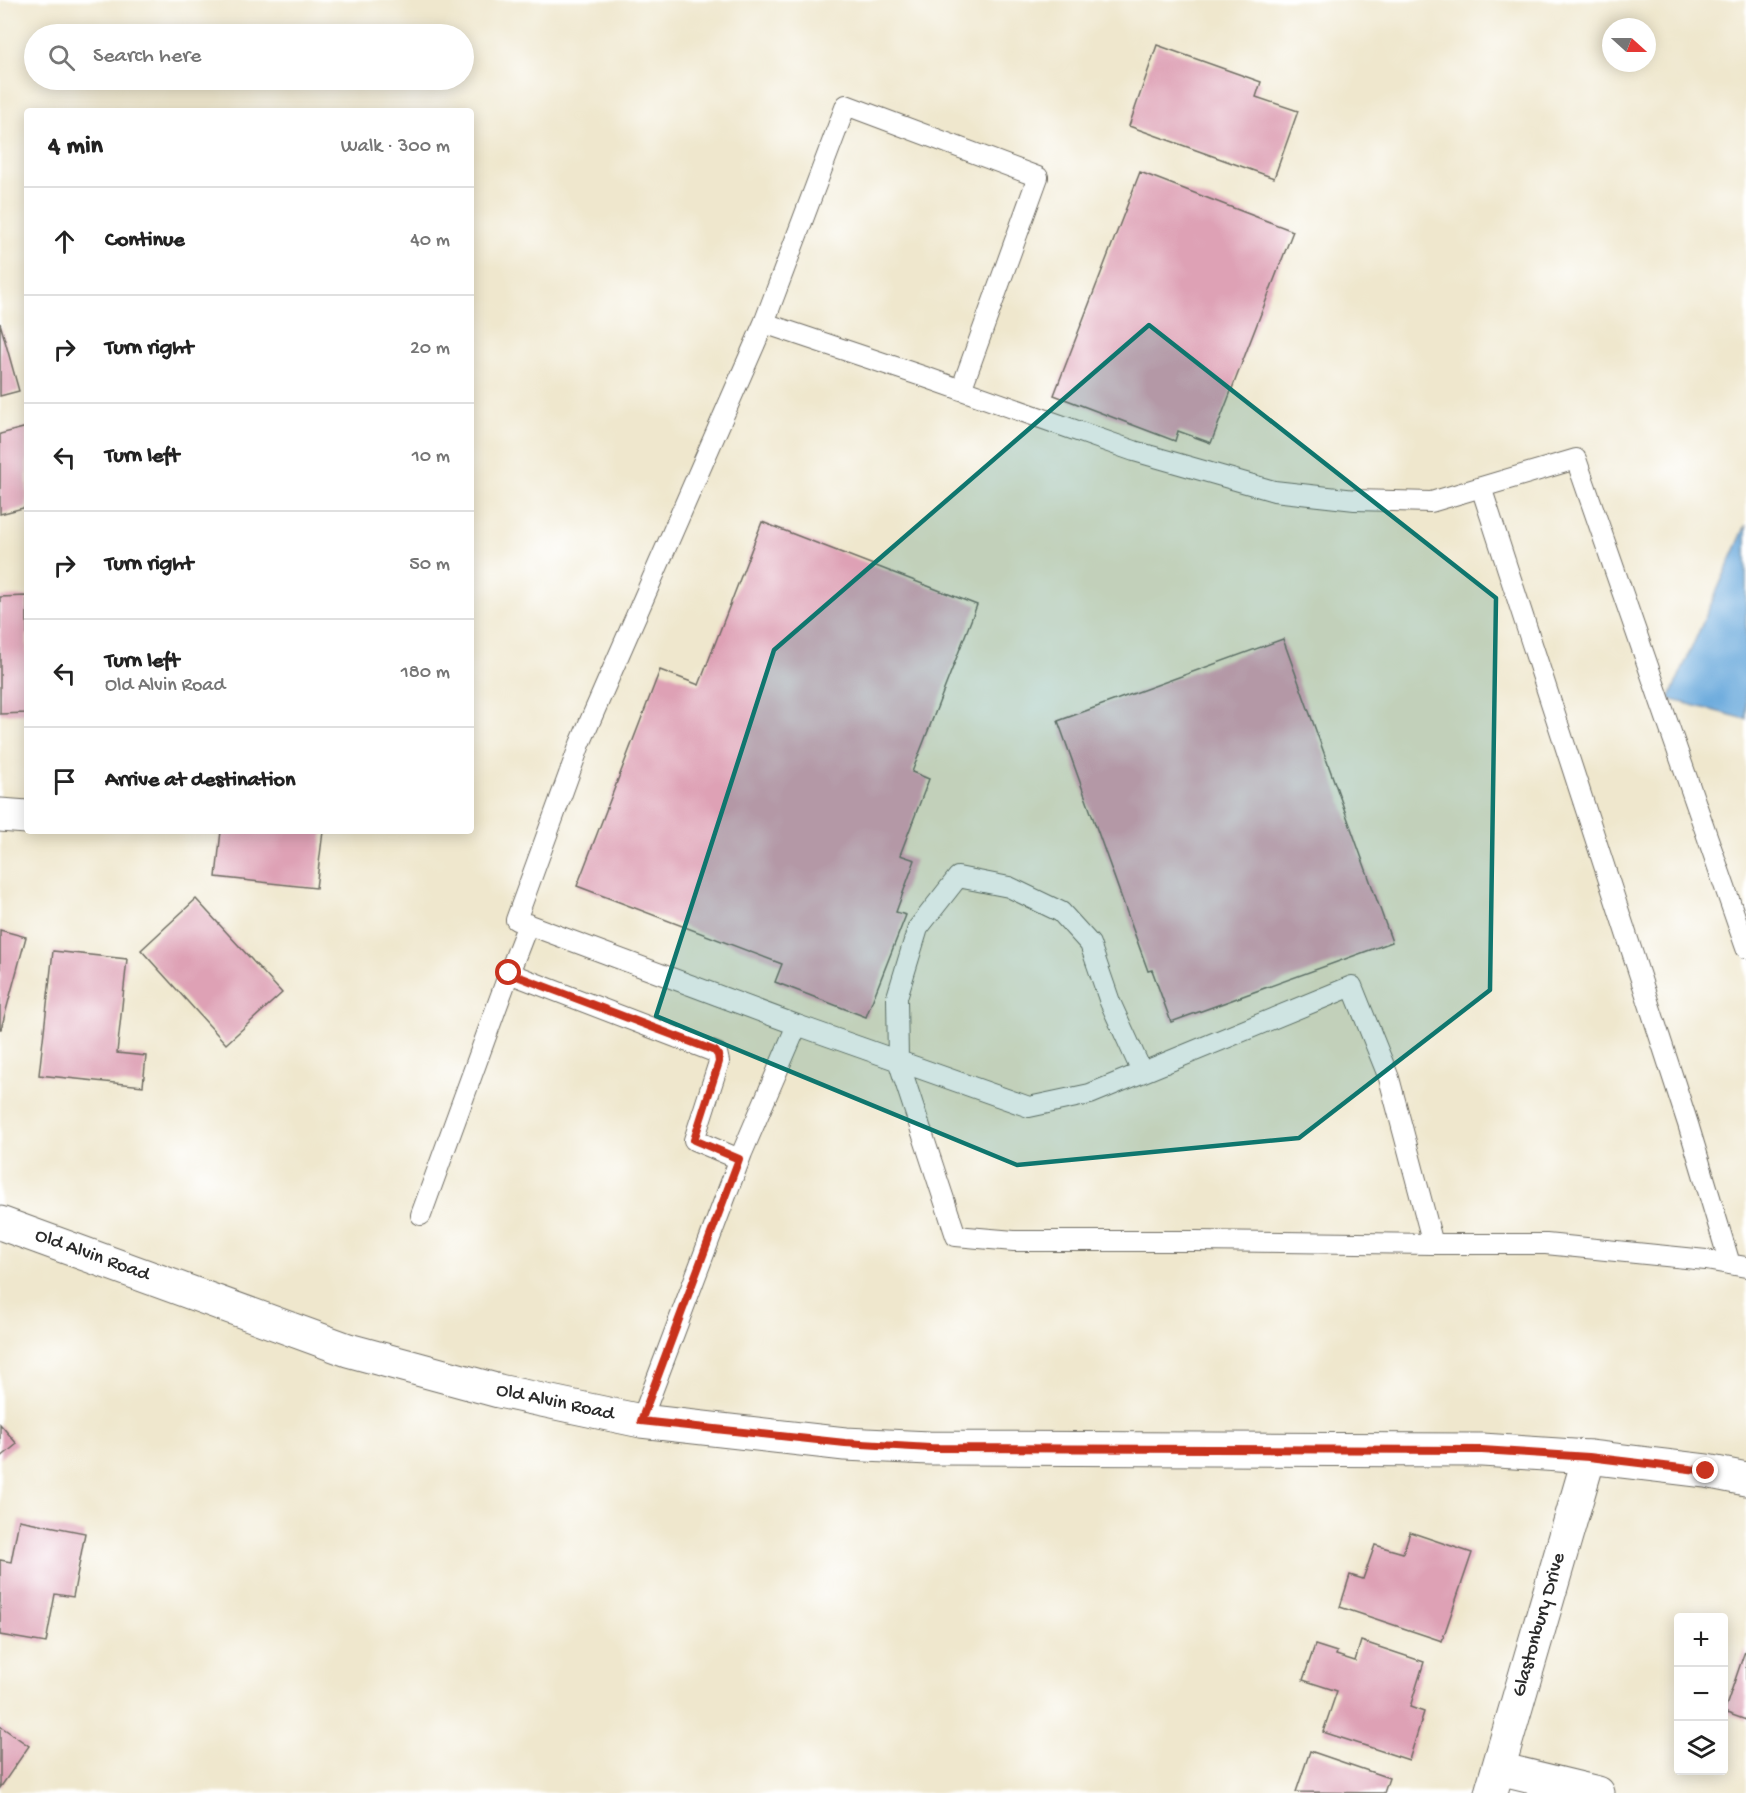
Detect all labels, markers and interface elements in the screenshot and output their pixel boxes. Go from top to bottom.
north arrow [1602,18,1656,72]
search box [24,24,474,90]
icon: search [45,41,78,74]
text: Search here [93,44,201,70]
text: 4 min [48,132,103,163]
text: Walk · 300 m [341,136,450,159]
icon: ahead [48,225,81,258]
text: Continue [105,228,185,254]
text: 40 m [410,230,450,253]
icon: right [48,333,81,366]
text: Turn right [105,336,193,362]
text: 20 m [410,338,450,361]
icon: left [48,441,81,474]
text: Turn left [105,444,179,470]
text: 10 m [412,446,450,469]
icon: right [48,549,81,582]
text: Turn right [105,552,193,578]
text: 50 m [409,554,450,577]
text: Turn left [105,649,179,675]
icon: left [48,657,81,690]
text: 180 m [401,662,450,685]
text: Old Alvin Road [105,675,225,698]
icon: arrive [48,765,81,798]
text: Arrive at destination [105,768,295,794]
route start [495,959,521,985]
street label: Old Alvin Road [32,1225,155,1288]
street label: Old Alvin Road [494,1379,618,1427]
route end [1692,1457,1718,1483]
street label: Glastonbury Drive [1508,1550,1572,1700]
map controls [1674,1613,1728,1775]
button: + [1674,1613,1728,1667]
button: − [1674,1667,1728,1721]
button: layers [1674,1721,1728,1775]

